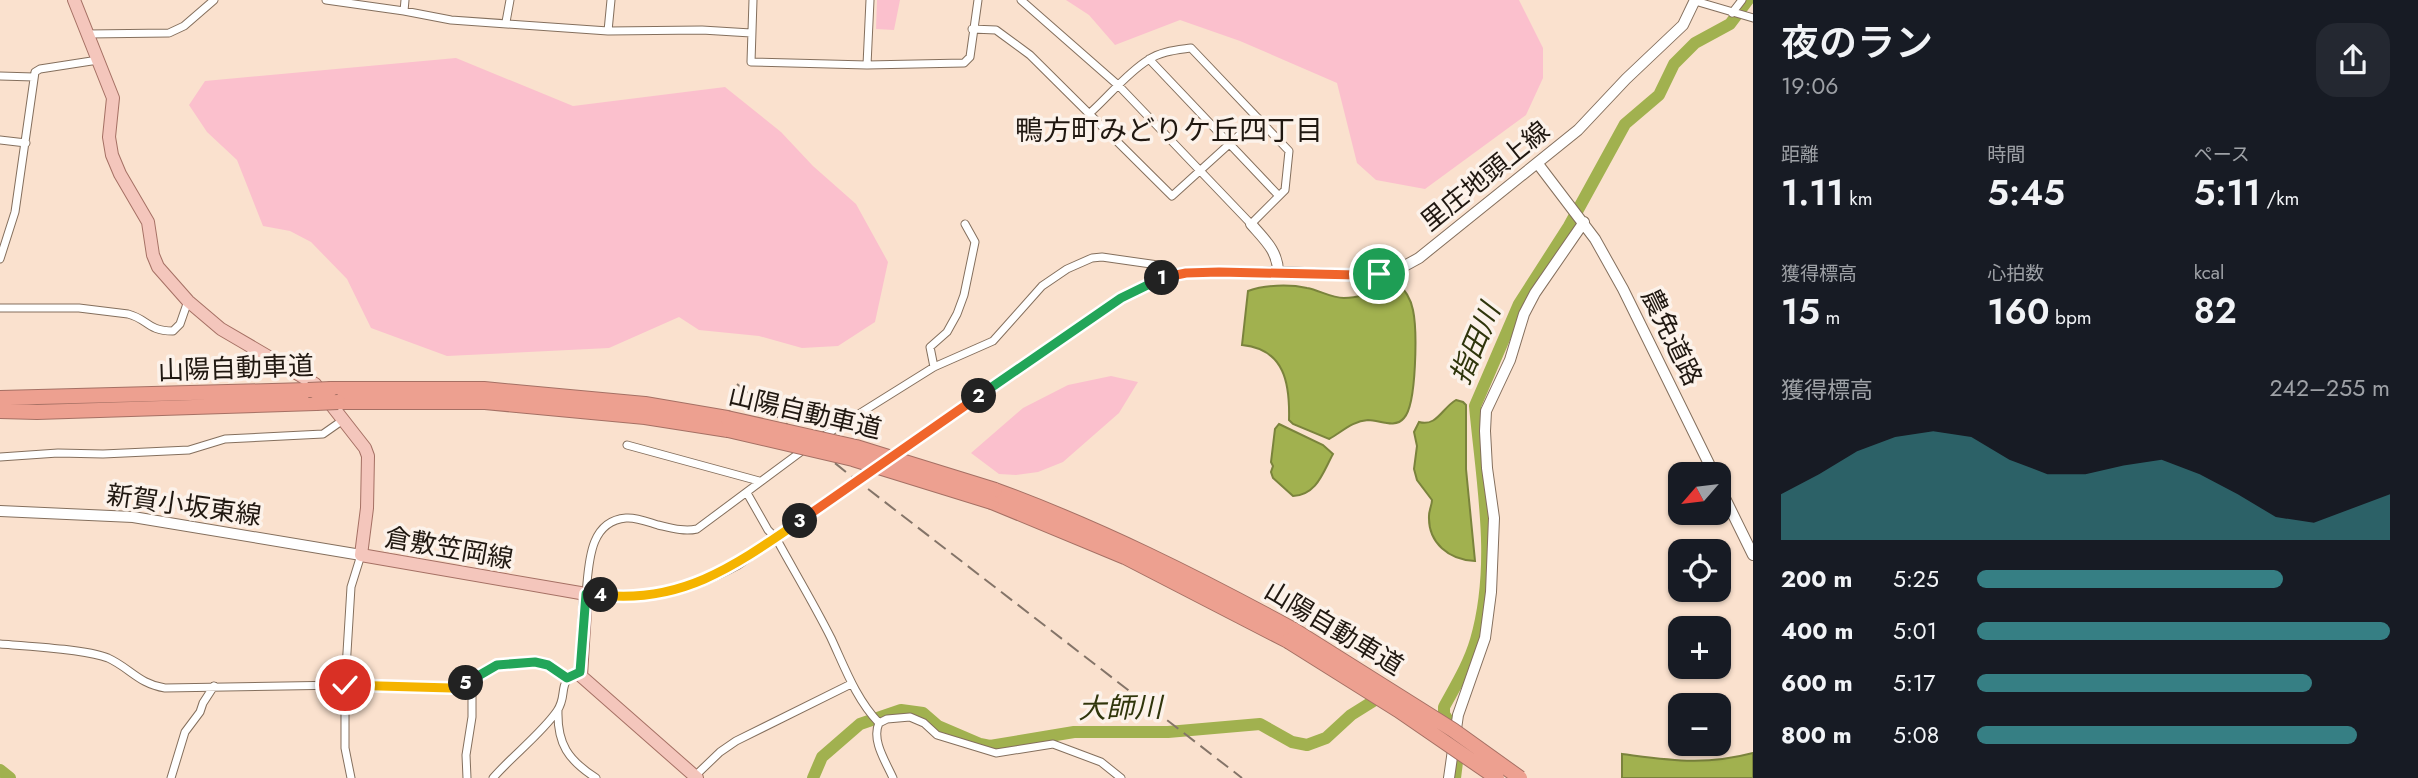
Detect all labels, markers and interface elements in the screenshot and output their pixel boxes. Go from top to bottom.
text: 夜のラン [1781,15,1933,70]
button: share [2316,23,2390,97]
text: 19:06 [1781,69,1839,103]
district label: 鴨方町みどりケ丘四丁目 [1015,110,1323,151]
street label: 里庄地頭上線 [1412,112,1558,240]
text: 距離 [1781,141,1819,168]
text: 時間 [1987,141,2025,168]
text: ペース [2194,141,2250,168]
text: 1.11 [1781,168,1844,218]
text: 5:45 [1987,168,2065,218]
text: 5:11 [2194,168,2261,218]
text: km [1844,185,1872,212]
text: /km [2261,185,2299,212]
pin [1349,244,1409,304]
icon: arrive [1360,255,1398,293]
text: kcal [2194,259,2224,286]
pin: 1 [1144,260,1180,296]
text: 獲得標高 [1781,260,1857,287]
text: 心拍数 [1987,260,2044,287]
text: 1 [1157,264,1166,291]
street label: 農免道路 [1632,282,1712,392]
text: 82 [2194,286,2237,336]
text: 15 [1781,287,1820,337]
text: 160 [1987,287,2049,337]
water label: 指田川 [1440,295,1511,391]
text: m [1820,304,1840,331]
text: bpm [2049,304,2092,331]
street label: 山陽自動車道 [157,346,315,390]
text: 242–255 m [2270,371,2390,405]
text: 獲得標高 [1781,373,1873,407]
street label: 山陽自動車道 [725,376,885,448]
pin: 2 [962,378,996,414]
text: 2 [972,382,985,409]
north arrow [1668,462,1731,525]
map controls [1668,462,1731,756]
street label: 新賀小坂東線 [104,475,264,535]
pin: 3 [782,504,818,538]
text: 3 [794,507,805,534]
street label: 倉敷笠岡線 [382,518,516,578]
button: locate [1668,539,1731,602]
text: 200 m [1781,562,1852,596]
text: 5:25 [1893,562,1939,596]
street label: 山陽自動車道 [1257,572,1411,684]
pin: 4 [584,578,618,612]
text: 4 [594,581,607,608]
text: 400 m [1781,614,1853,648]
text: 5:01 [1893,614,1937,648]
button: + [1668,616,1731,679]
pin [315,655,375,715]
icon: check [326,666,364,704]
pin: 5 [448,666,484,700]
text: 600 m [1781,666,1853,700]
text: 5:17 [1893,666,1935,700]
text: 5 [459,669,472,696]
water label: 大師川 [1078,687,1165,729]
button: − [1668,693,1731,756]
text: 800 m [1781,718,1852,752]
text: 5:08 [1893,718,1939,752]

